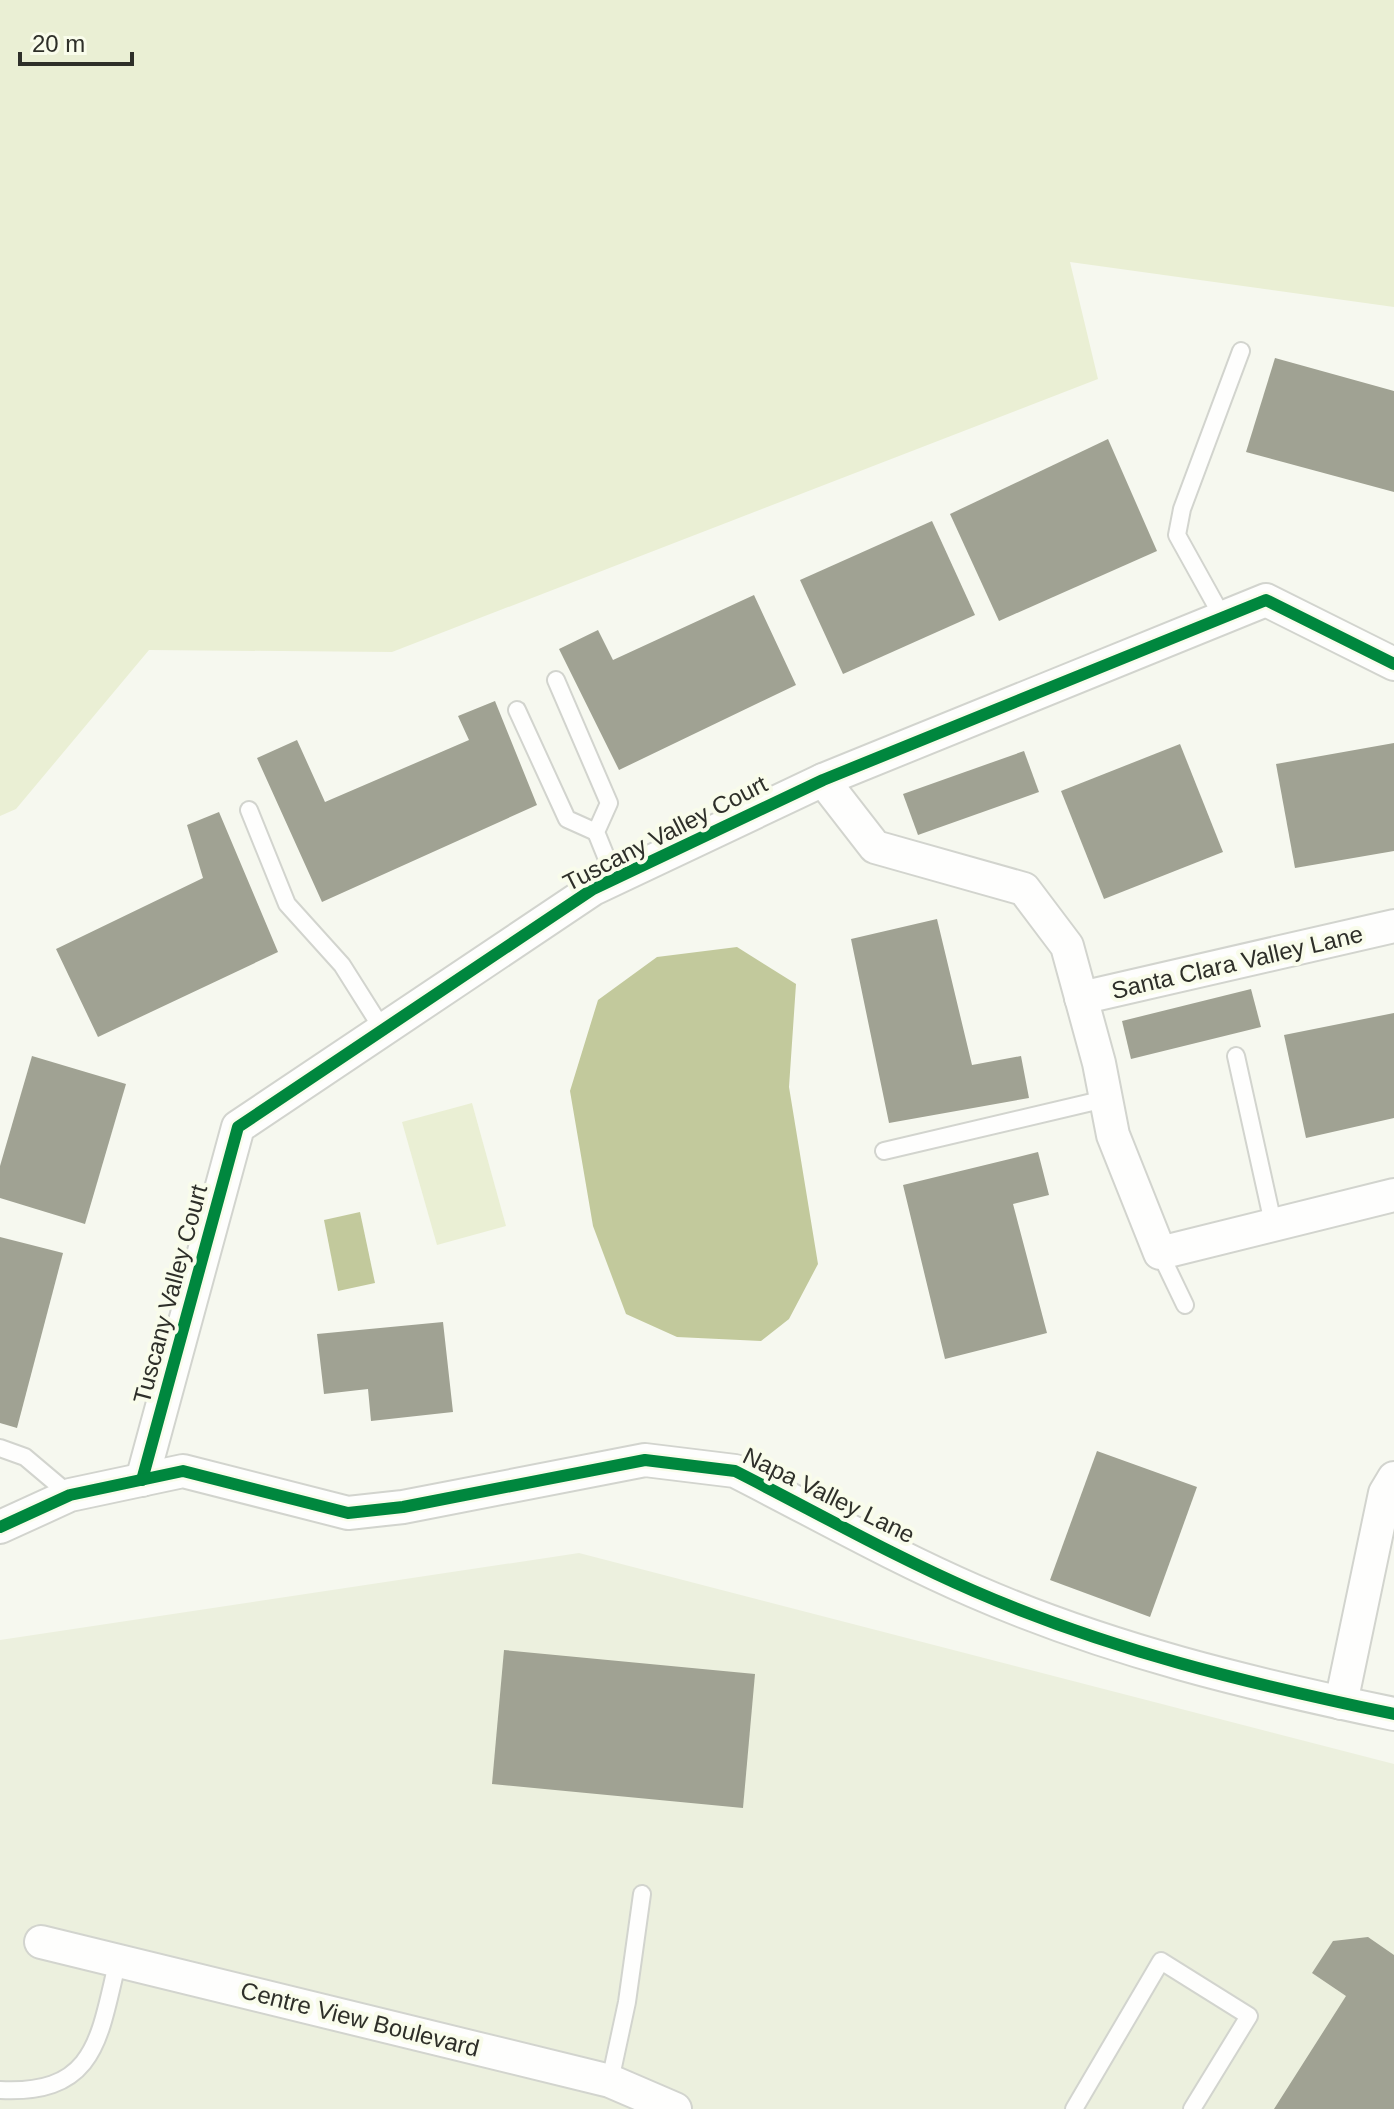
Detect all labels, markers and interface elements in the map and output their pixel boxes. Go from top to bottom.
scale bar [20,16,132,66]
text: 20 m [32,30,85,57]
street label: Tuscany Valley Court [558,770,772,896]
street label: Santa Clara Valley Lane [1109,920,1365,1004]
street label: Tuscany Valley Court [128,1181,212,1406]
street label: Napa Valley Lane [739,1442,919,1548]
street label: Centre View Boulevard [238,1976,482,2062]

